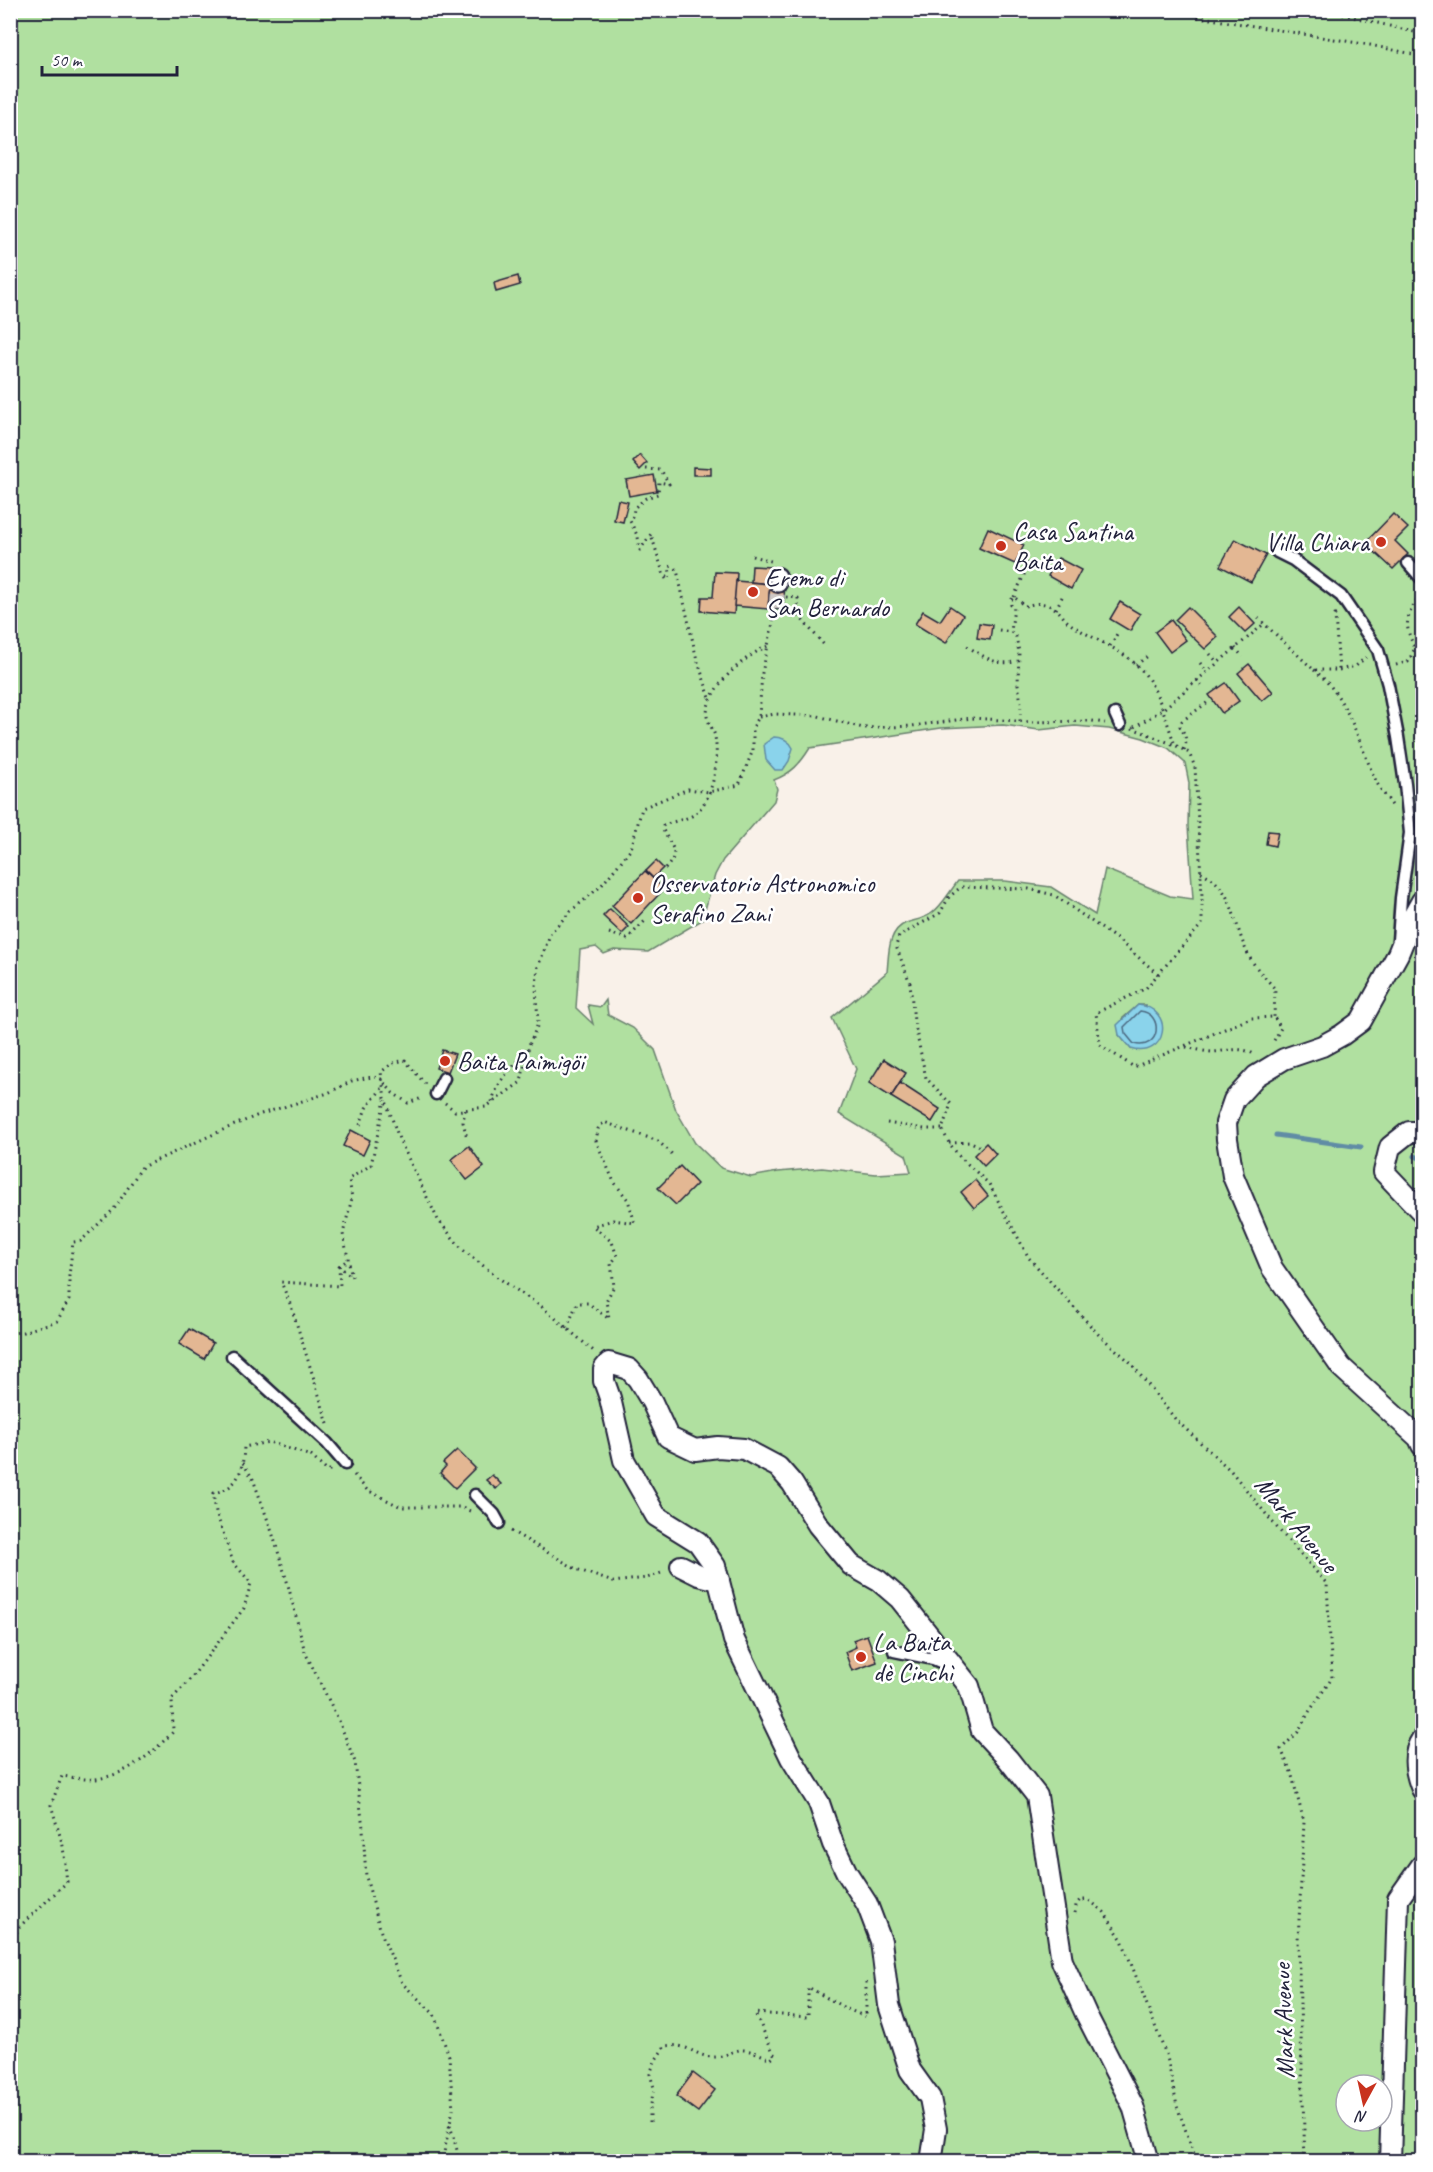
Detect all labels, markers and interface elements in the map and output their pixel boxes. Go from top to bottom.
scale bar [42,39,177,77]
text: 50 m [51,49,84,71]
place label: Casa Santina Baita [1013,515,1134,578]
place label: Villa Chiara [1266,526,1371,559]
marker: Villa Chiara [1374,535,1388,549]
marker: Casa Santina Baita [994,539,1008,553]
place label: Eremo di San Bernardo [765,561,891,624]
marker: Eremo di San Bernardo [746,585,760,599]
place label: Osservatorio Astronomico Serafino Zani [650,867,876,930]
marker: Osservatorio Astronomico Serafino Zani [631,891,645,905]
place label: Baita Paimigöi [457,1045,587,1078]
marker: Baita Paimigöi [438,1054,452,1068]
street label: Mark Avenue [1248,1469,1347,1581]
place label: La Baita dè Cinchì [873,1626,955,1689]
marker: La Baita dè Cinchì [854,1650,868,1664]
street label: Mark Avenue [1265,1960,1302,2079]
north arrow [1334,2073,1394,2133]
text: N [1353,2106,1368,2127]

